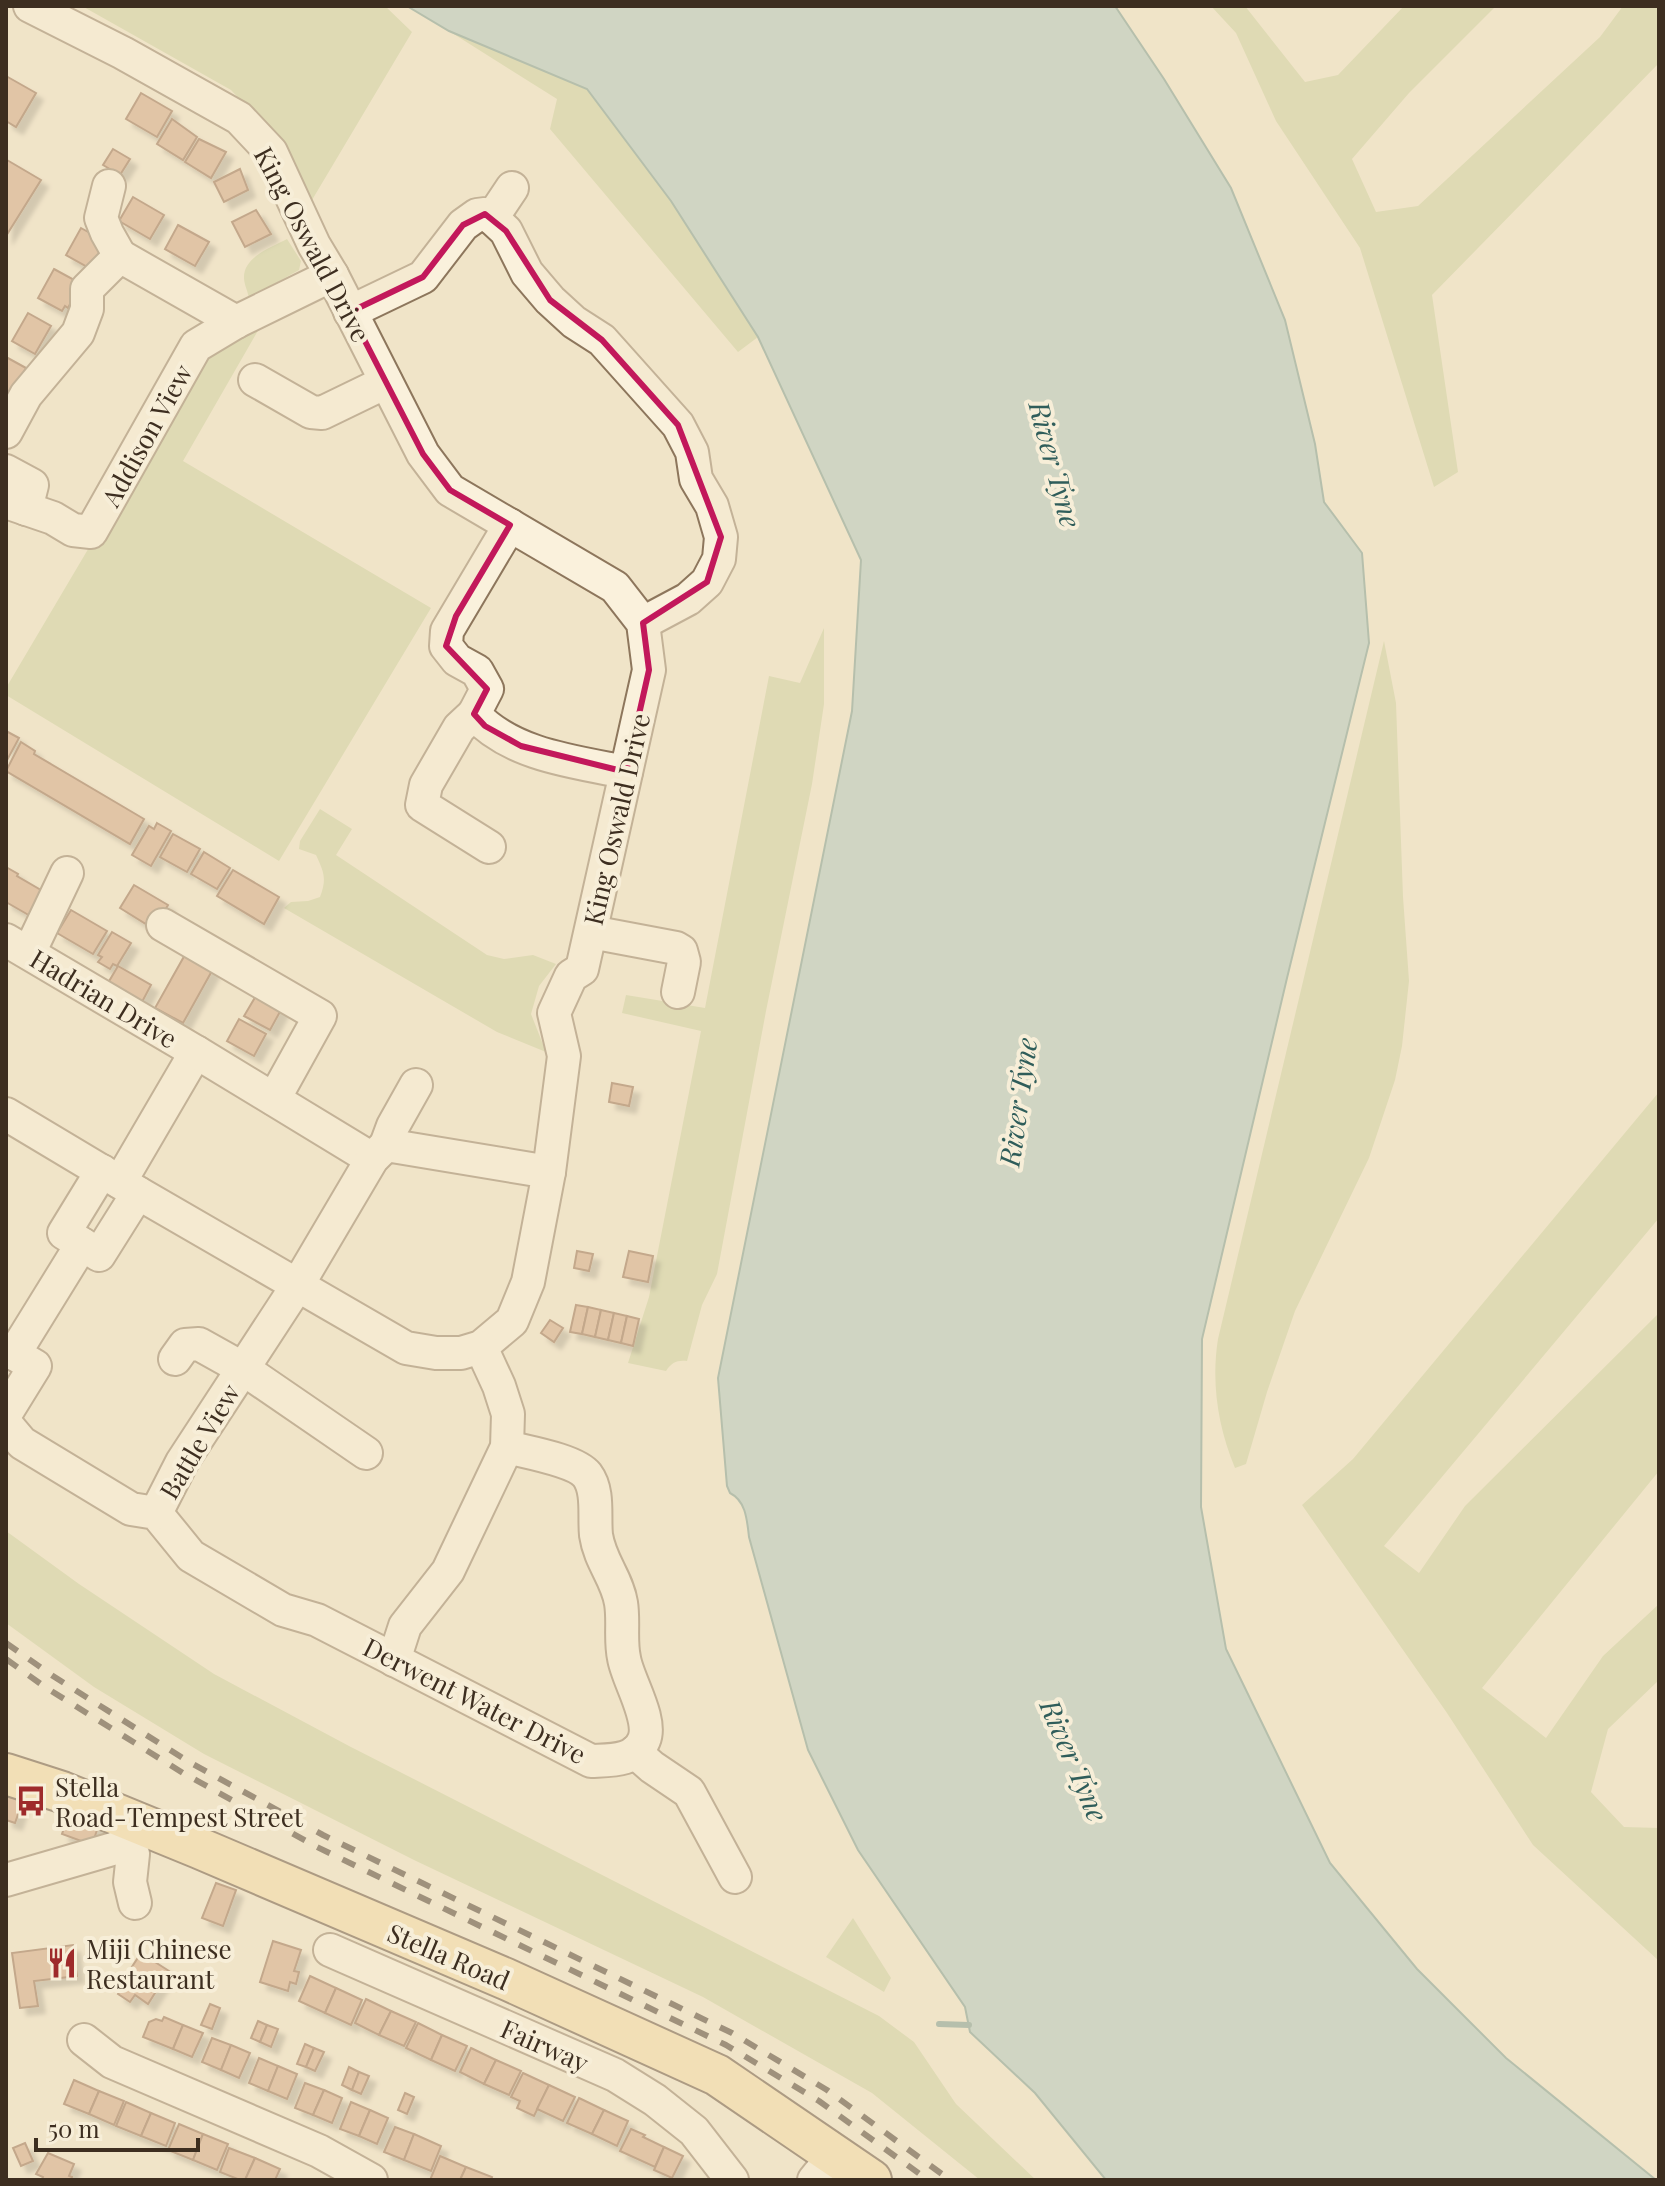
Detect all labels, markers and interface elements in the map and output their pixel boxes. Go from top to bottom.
street label: King Oswald Drive [247,140,379,348]
street label: Addison View [92,358,199,513]
water label: River Tyne [1021,396,1091,531]
street label: King Oswald Drive [575,710,657,928]
street label: Hadrian Drive [24,940,184,1056]
water label: River Tyne [990,1035,1044,1170]
street label: Battle View [151,1377,247,1505]
street label: Derwent Water Drive [358,1629,592,1771]
water label: River Tyne [1032,1692,1117,1827]
place label: Stella Road-Tempest Street [55,1769,304,1834]
bus stop icon: Stella Road-Tempest Street [14,1784,48,1818]
street label: Stella Road [383,1915,515,1997]
place label: Miji Chinese Restaurant [86,1931,232,1996]
restaurant icon: Miji Chinese Restaurant [45,1946,79,1980]
street label: Fairway [496,2010,594,2080]
scale bar [36,2102,198,2152]
text: 50 m [48,2112,100,2144]

